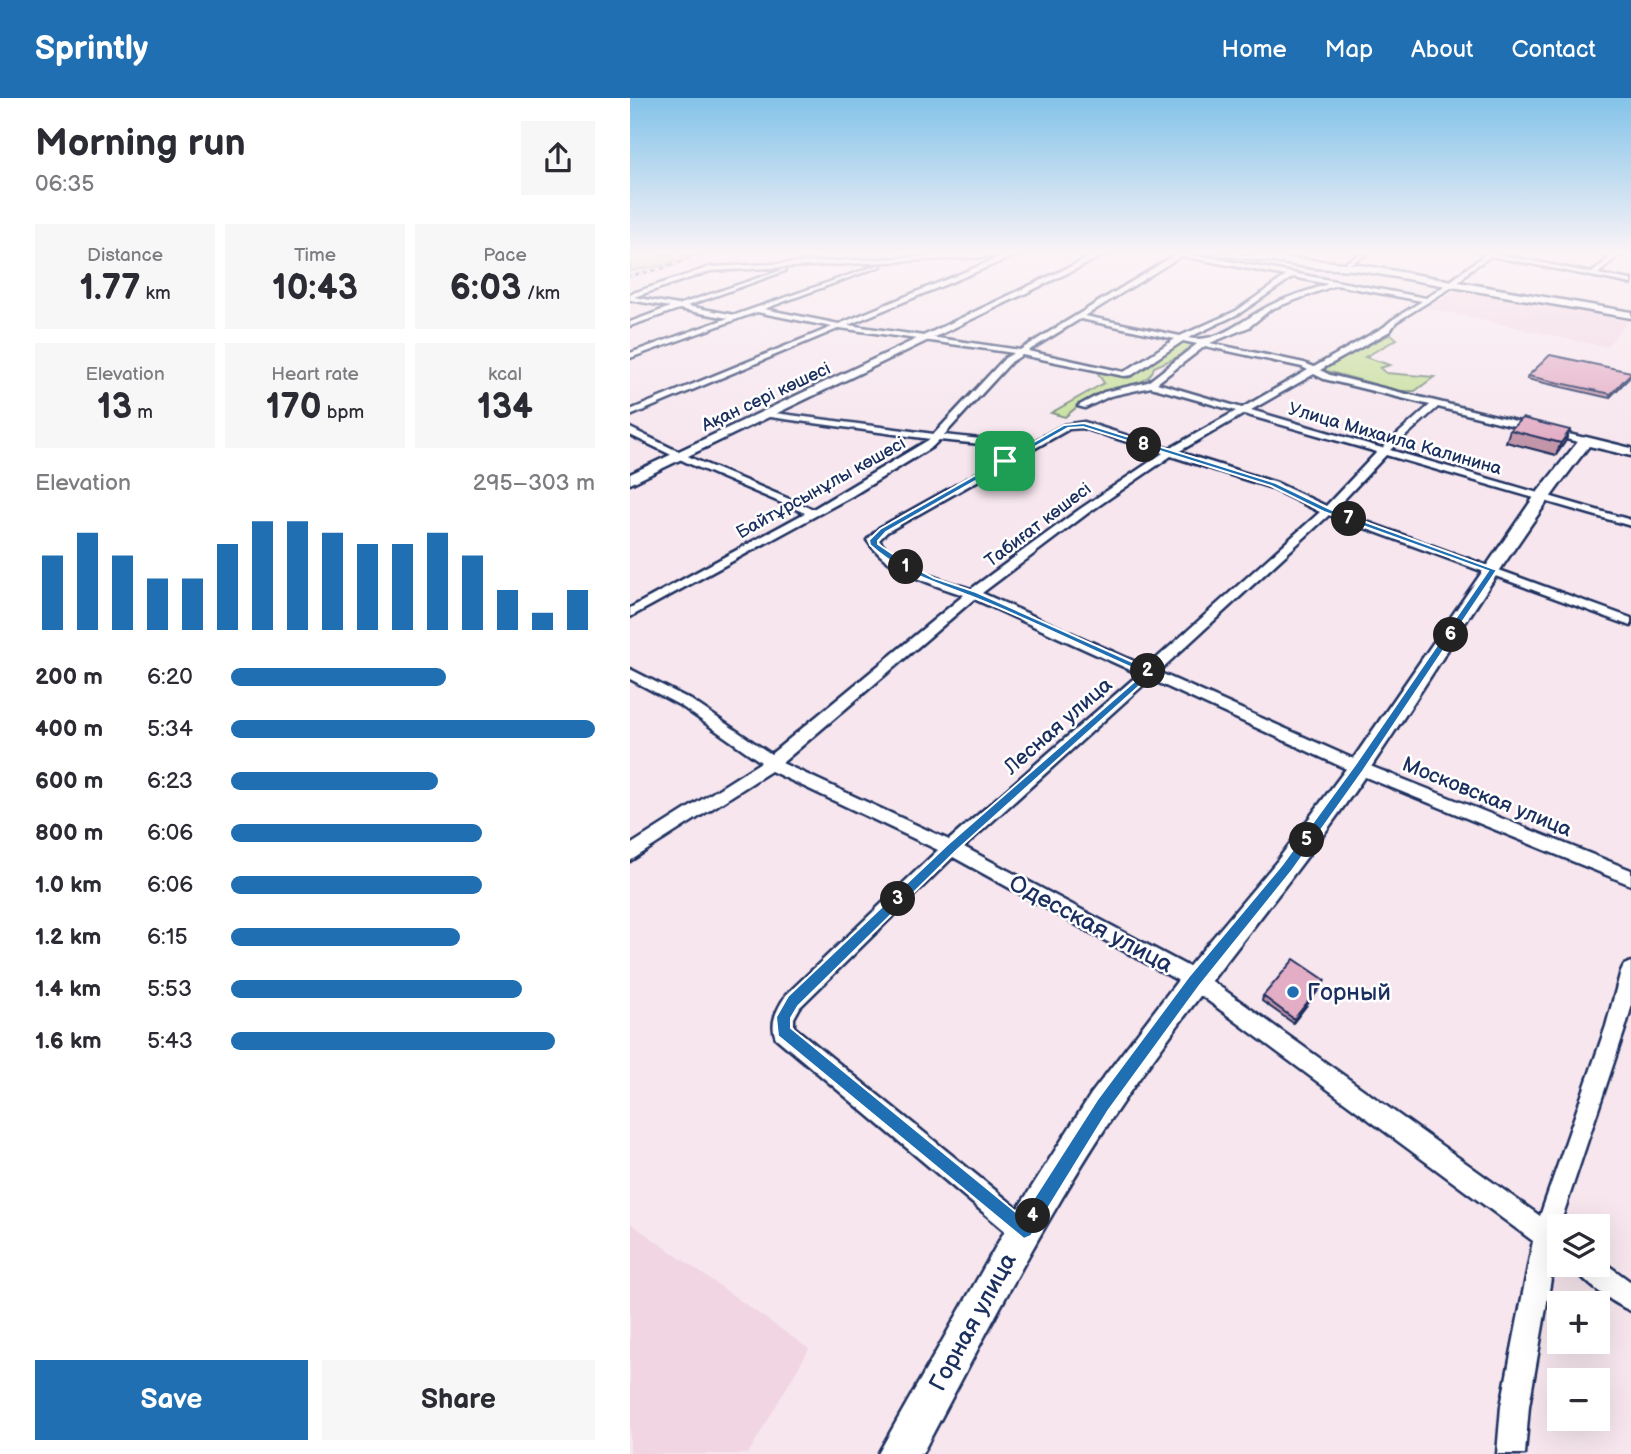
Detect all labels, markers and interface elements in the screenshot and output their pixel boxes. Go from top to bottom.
text: Sprintly [35,29,148,69]
text: Home [1222,35,1287,64]
text: Map [1325,35,1373,64]
text: About [1411,35,1473,64]
text: Contact [1511,35,1596,64]
text: Morning run [35,121,246,166]
button: share [521,121,595,195]
text: 06:35 [35,170,95,198]
text: Distance [87,244,163,267]
text: Time [294,244,336,267]
text: Pace [483,244,527,267]
text: 1.77 [79,267,140,310]
text: 10:43 [272,267,358,310]
text: 6:03 [450,267,522,310]
text: km [140,282,171,305]
text: /km [522,282,560,305]
street label: Ақан сері көшесі [697,358,834,437]
text: Elevation [85,363,165,386]
text: Heart rate [271,363,359,386]
text: kcal [488,363,522,386]
text: 13 [97,386,132,429]
text: 170 [266,386,322,429]
text: 134 [477,386,533,429]
street label: Улица Михаила Калинина [1286,398,1505,480]
text: m [132,401,153,424]
text: bpm [322,401,364,424]
pin: 8 [1126,428,1162,462]
pin [975,431,1035,491]
street label: Байтұрсынұлы көшесі [733,433,909,543]
text: 8 [1138,433,1149,456]
icon: arrive [986,442,1024,480]
text: Elevation [35,469,131,497]
text: 295–303 m [473,469,595,497]
street label: Табиғат көшесі [981,478,1095,572]
pin: 7 [1332,502,1366,536]
text: 7 [1343,507,1354,530]
pin: 1 [888,550,924,584]
text: 1 [902,555,910,578]
pin: 6 [1434,618,1468,652]
text: 6 [1445,623,1456,646]
pin: 2 [1130,654,1166,688]
text: 2 [1142,659,1153,682]
text: 200 m [35,663,103,691]
text: 6:20 [147,663,193,691]
street label: Лесная улица [998,672,1118,780]
text: 400 m [35,715,103,743]
text: 5:34 [147,715,193,743]
street label: Московская улица [1399,752,1576,843]
text: 600 m [35,767,103,795]
text: 6:23 [147,767,193,795]
text: 800 m [35,819,103,847]
text: 6:06 [147,819,193,847]
pin: 5 [1290,822,1324,858]
text: 5 [1301,828,1312,851]
street label: Одесская улица [1004,869,1178,979]
text: 1.0 km [35,871,102,899]
text: 6:06 [147,871,193,899]
pin: 3 [880,882,916,916]
text: 3 [892,887,903,910]
text: 1.2 km [35,923,101,951]
text: 6:15 [147,923,188,951]
text: 1.4 km [35,975,101,1003]
text: 5:53 [147,975,192,1003]
place label: Горный [1307,978,1391,1007]
marker: Горный [1285,984,1301,1000]
text: 1.6 km [35,1027,102,1055]
text: 5:43 [147,1027,193,1055]
pin: 4 [1016,1198,1050,1234]
text: 4 [1027,1204,1038,1227]
map controls [1547,1214,1610,1431]
button: layers [1547,1214,1610,1277]
street label: Горная улица [923,1248,1023,1396]
button: + [1547,1291,1610,1354]
button: Save [35,1360,308,1440]
button: Share [322,1360,595,1440]
button: − [1547,1368,1610,1431]

